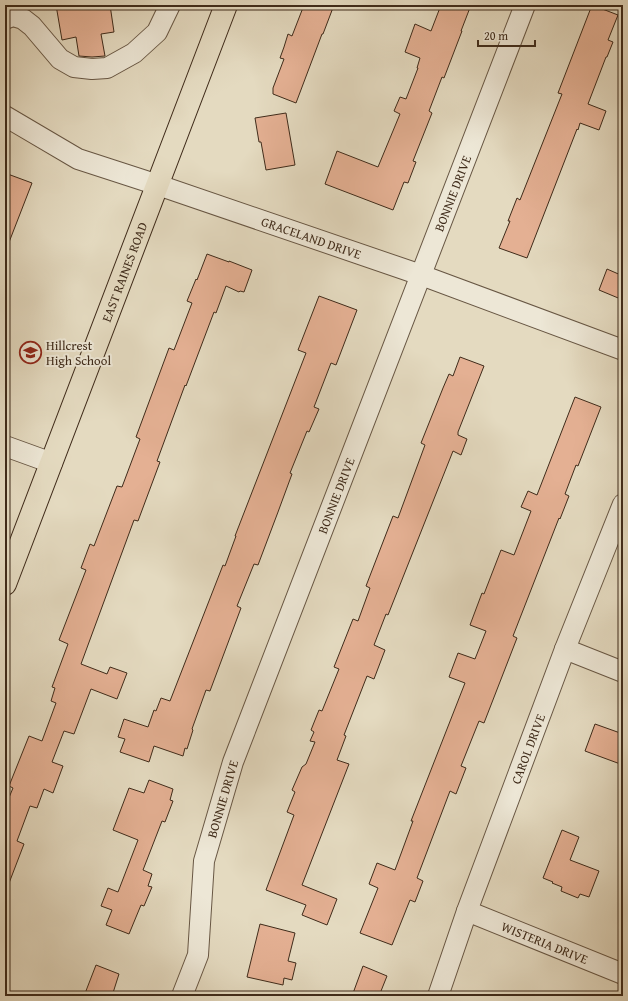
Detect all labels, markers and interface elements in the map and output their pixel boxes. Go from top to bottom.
scale bar [478,22,535,48]
text: 20 m [484,27,508,44]
street label: BONNIE DRIVE [430,152,476,234]
street label: GRACELAND DRIVE [259,212,364,264]
street label: EAST RAINES ROAD [97,219,152,325]
place label: Hillcrest High School [46,336,111,370]
school or university icon: Hillcrest High School [18,339,44,365]
street label: BONNIE DRIVE [313,454,360,537]
street label: CAROL DRIVE [506,711,550,787]
street label: BONNIE DRIVE [202,757,243,840]
street label: WISTERIA DRIVE [498,917,591,969]

